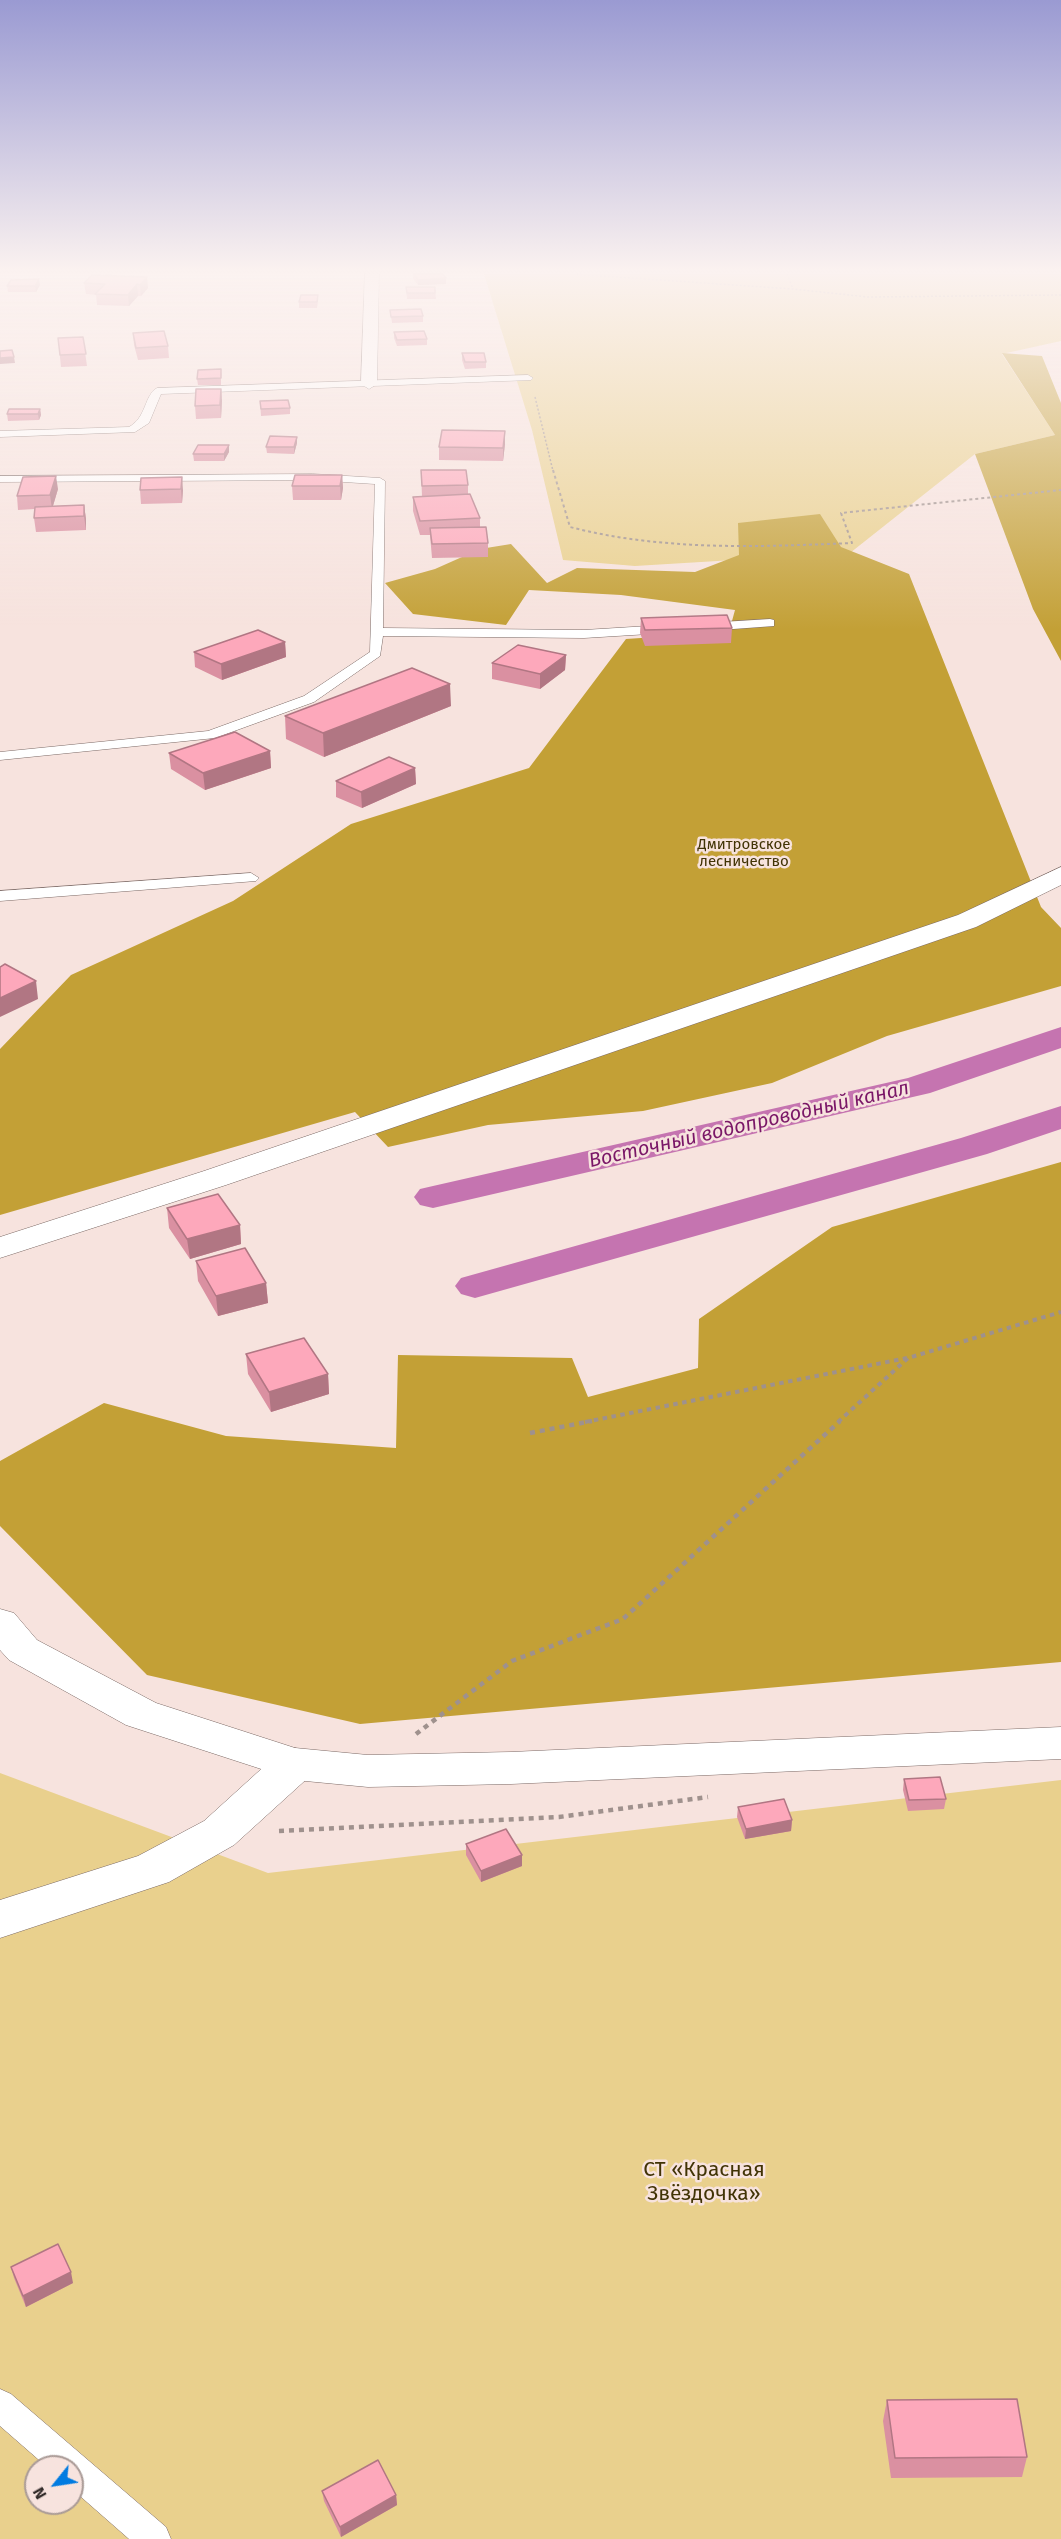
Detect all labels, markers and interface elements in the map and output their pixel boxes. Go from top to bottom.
park label: Дмитровское лесничество [698,836,790,871]
water label: Восточный водопроводный канал [586,1076,912,1174]
park label: СТ «Красная Звёздочка» [643,2157,765,2207]
north arrow [24,2455,84,2515]
text: N [29,2484,51,2503]

